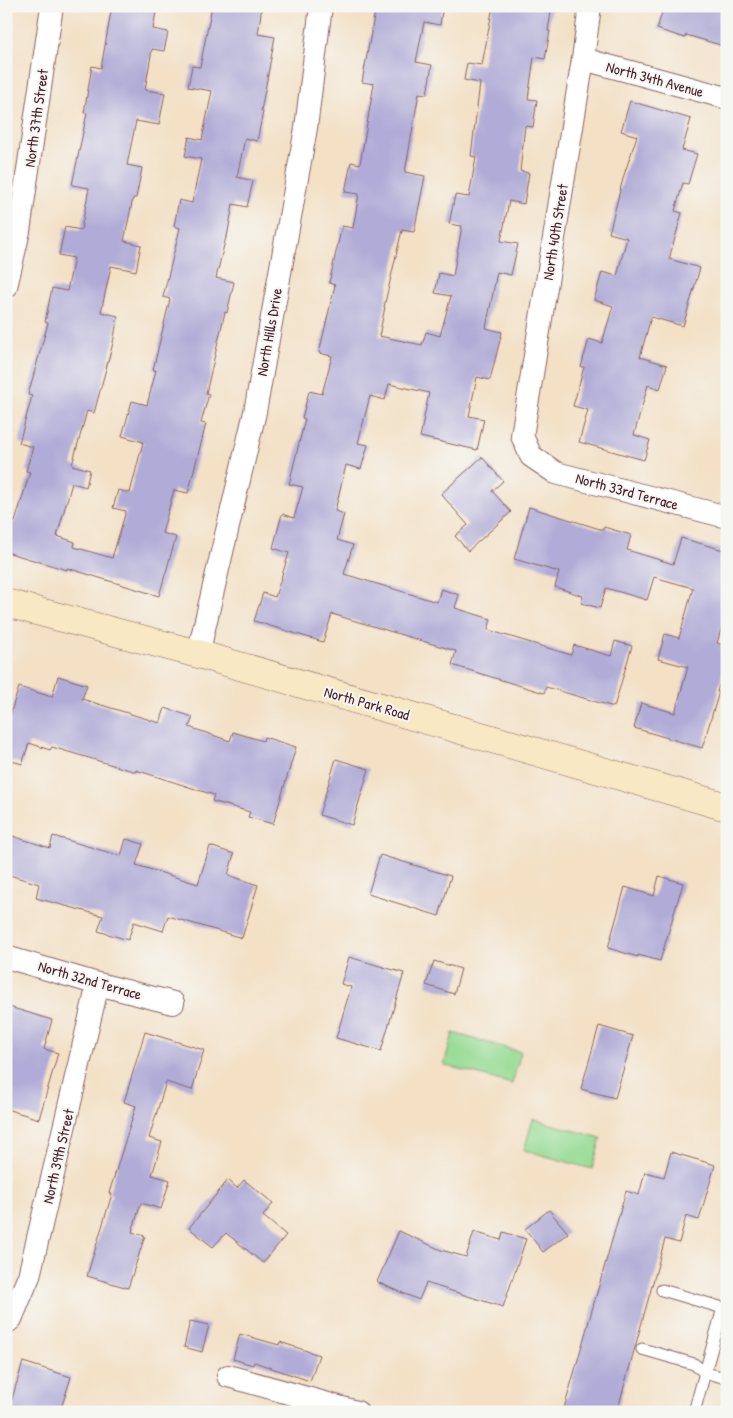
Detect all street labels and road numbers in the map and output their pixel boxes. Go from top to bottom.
street label: North 34th Avenue [604,56,706,102]
street label: North 37th Street [19,67,53,168]
street label: North 40th Street [537,182,573,281]
street label: North Hills Drive [251,286,287,378]
street label: North 33rd Terrace [573,467,681,515]
street label: North Park Road [322,681,412,725]
street label: North 32nd Terrace [36,955,144,1005]
street label: North 39th Street [37,1106,79,1206]

